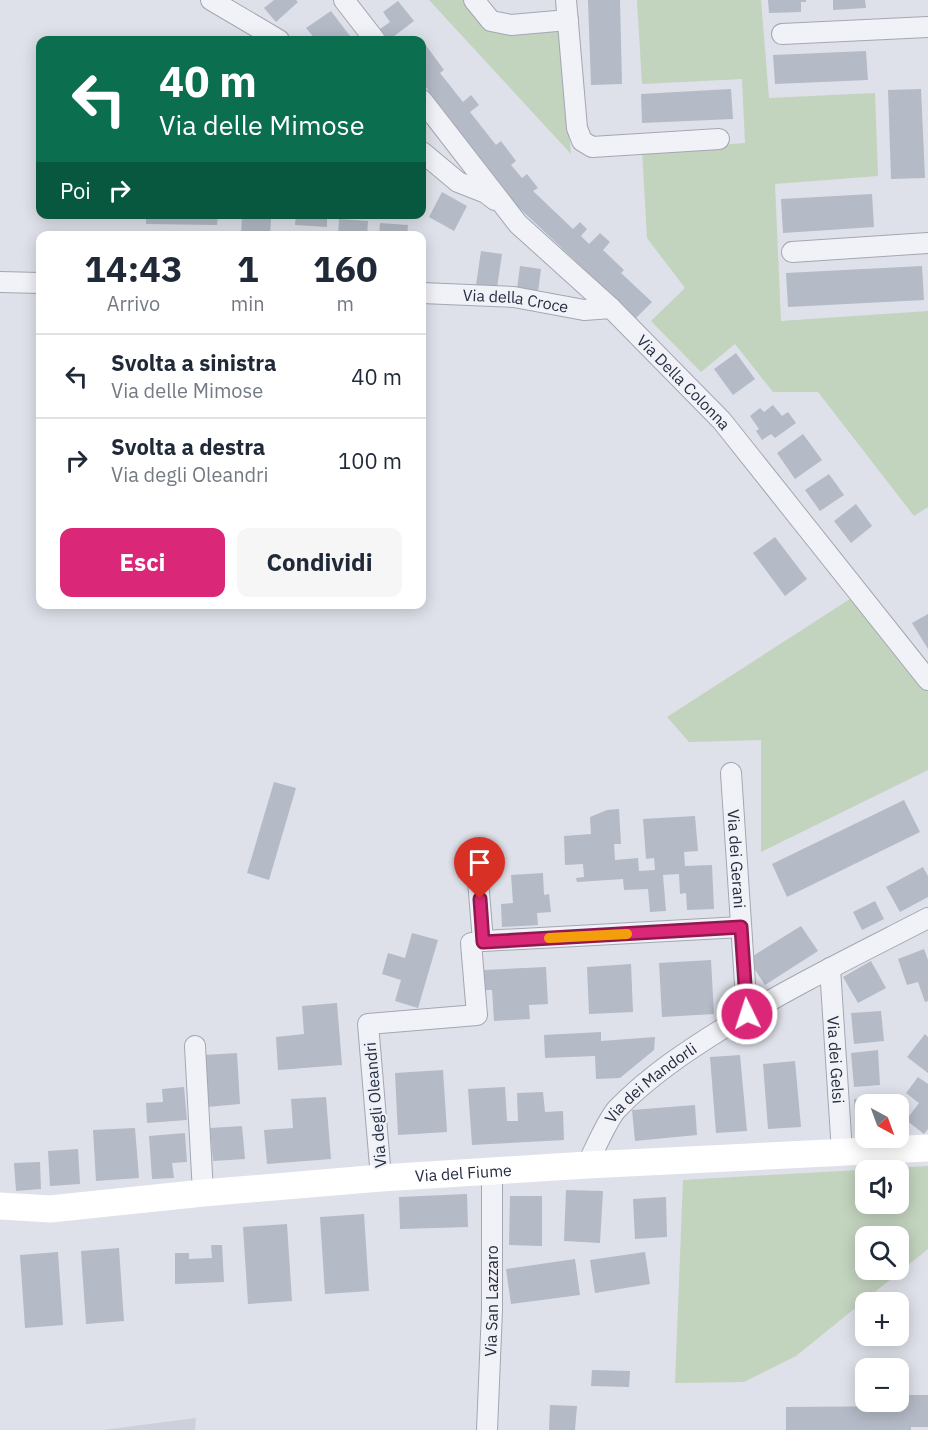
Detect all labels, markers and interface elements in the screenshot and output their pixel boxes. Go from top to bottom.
text: 40 m [159,54,257,109]
icon: left [60,60,138,138]
text: Via delle Mimose [159,107,365,142]
icon: right [103,174,136,207]
text: Poi [60,176,91,205]
text: 14:43 [84,245,183,292]
text: 1 [237,245,259,292]
text: 160 [313,245,378,292]
street label: Via della Croce [462,285,570,317]
text: Arrivo [107,290,160,317]
text: min [231,290,265,317]
text: m [337,290,354,317]
street label: Via Della Colonna [633,330,735,434]
text: Svolta a sinistra [111,348,276,377]
icon: left [60,360,93,393]
text: 40 m [351,362,402,391]
text: Via delle Mimose [111,377,263,404]
text: Svolta a destra [111,432,265,461]
icon: right [60,444,93,477]
text: 100 m [338,446,402,475]
text: Via degli Oleandri [111,461,268,488]
button: Esci [60,528,225,597]
button: Condividi [237,528,402,597]
street label: Via dei Gerani [723,809,750,909]
pin [454,837,505,899]
icon: arrive [463,846,496,879]
position arrow [715,982,779,1046]
street label: Via dei Gelsi [823,1015,849,1104]
street label: Via dei Mandorli [600,1038,700,1127]
street label: Via degli Oleandri [360,1041,390,1169]
north arrow [855,1094,909,1148]
map controls [855,1094,909,1412]
street label: Via del Fiume [414,1160,513,1186]
button: sound [855,1160,909,1214]
button: search [855,1226,909,1280]
street label: Via San Lazzaro [480,1245,502,1357]
button: + [855,1292,909,1346]
button: − [855,1358,909,1412]

